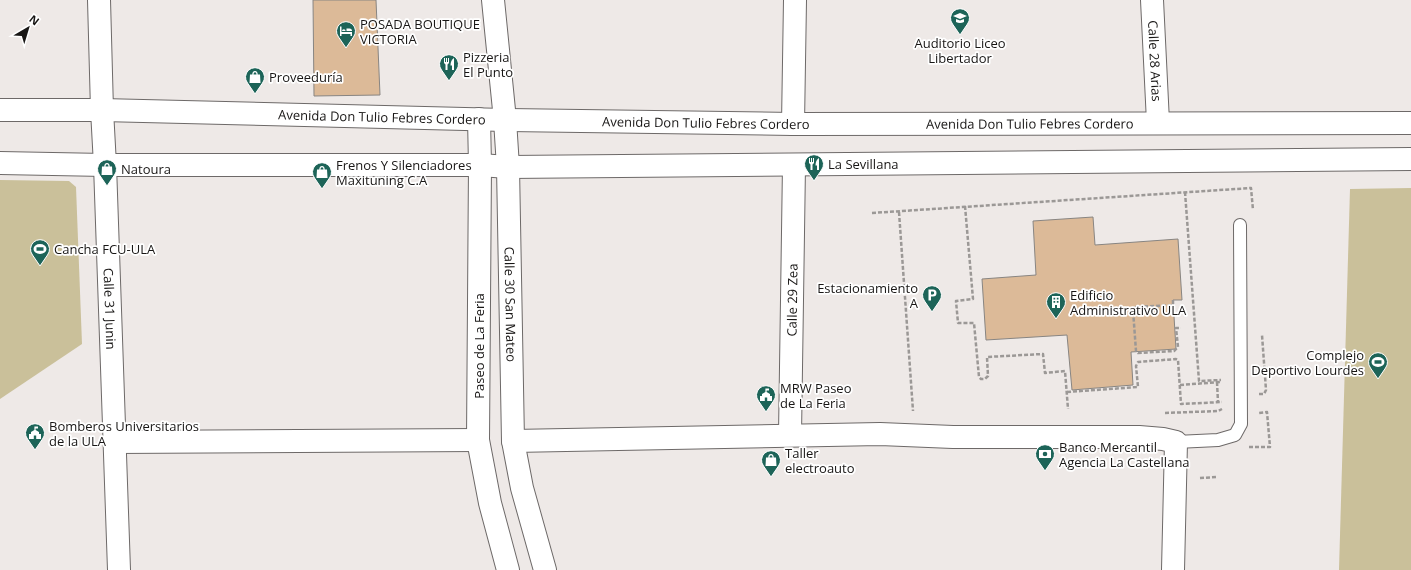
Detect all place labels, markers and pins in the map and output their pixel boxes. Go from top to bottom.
school or university icon: Auditorio Liceo Libertador [949,7,971,35]
place label: POSADA BOUTIQUE VICTORIA [360,15,480,48]
hotel icon: POSADA BOUTIQUE VICTORIA [335,20,357,48]
place label: Auditorio Liceo Libertador [914,34,1006,67]
place label: Pizzeria El Punto [463,48,513,81]
restaurant icon: Pizzeria El Punto [438,53,460,81]
shop icon: Proveeduría [244,66,266,94]
place label: Proveeduría [269,68,343,86]
restaurant icon: La Sevillana [803,153,825,181]
place label: La Sevillana [828,155,899,173]
place label: Frenos Y Silenciadores Maxituning C.A [336,156,472,189]
shop icon: Natoura [96,158,118,186]
place label: Natoura [121,160,171,178]
shop icon: Frenos Y Silenciadores Maxituning C.A [311,161,333,189]
sports icon: Cancha FCU-ULA [29,238,51,266]
place label: Cancha FCU-ULA [54,240,156,258]
place label: Estacionamiento A [817,279,919,312]
parking icon: Estacionamiento A [921,284,943,312]
place label: Edificio Administrativo ULA [1070,286,1187,319]
building icon: Edificio Administrativo ULA [1045,291,1067,319]
place label: Complejo Deportivo Lourdes [1251,346,1364,379]
sports icon: Complejo Deportivo Lourdes [1367,351,1389,379]
place label: MRW Paseo de La Feria [780,379,852,412]
public building icon: MRW Paseo de La Feria [755,384,777,412]
place label: Bomberos Universitarios de la ULA [49,417,199,450]
public building icon: Bomberos Universitarios de la ULA [24,422,46,450]
place label: Banco Mercantil Agencia La Castellana [1059,438,1190,471]
bank icon: Banco Mercantil Agencia La Castellana [1034,443,1056,471]
place label: Taller electroauto [785,444,855,477]
shop icon: Taller electroauto [760,449,782,477]

